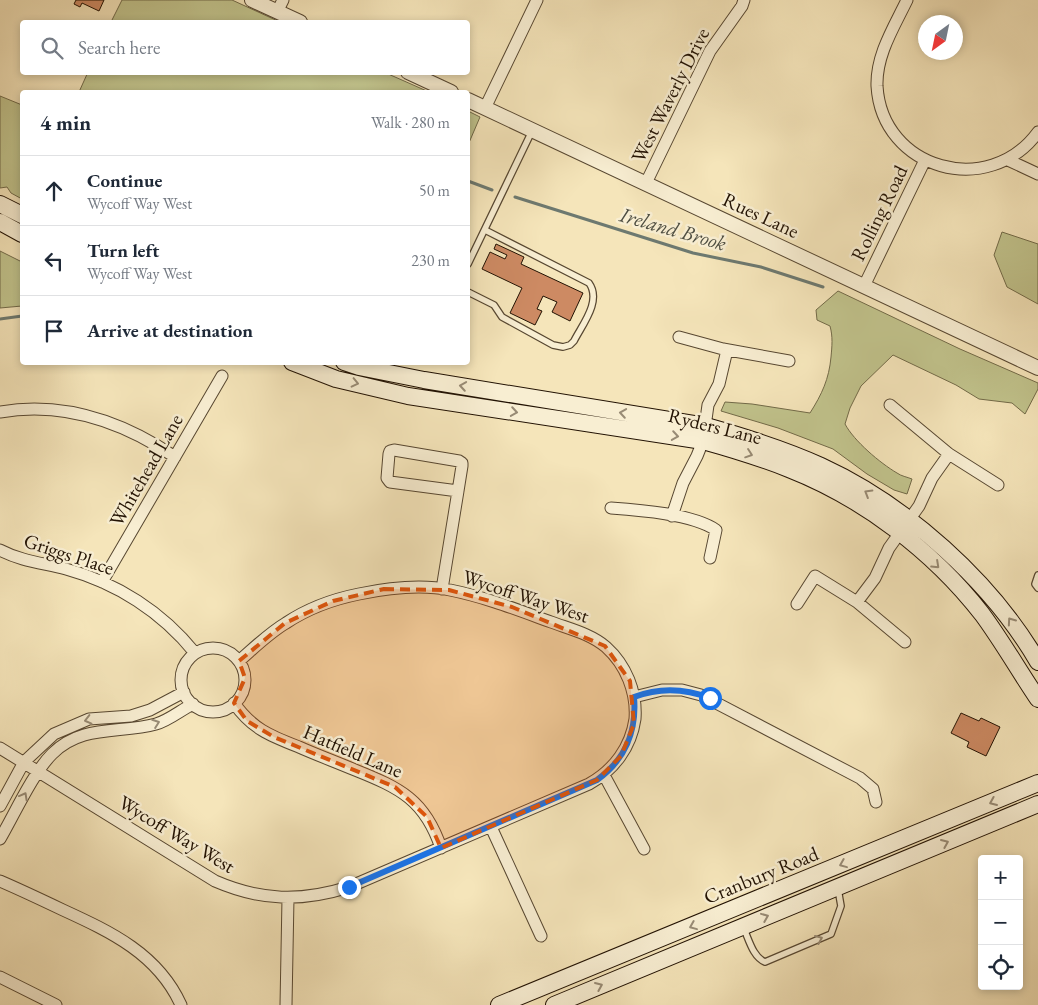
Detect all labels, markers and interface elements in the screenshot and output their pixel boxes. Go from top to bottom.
north arrow [918,15,963,60]
search box [20,20,470,75]
street label: West Waverly Drive [625,23,715,167]
icon: search [38,34,66,62]
text: Search here [78,35,160,60]
text: 4 min [40,109,91,136]
text: Walk · 280 m [371,112,450,133]
street label: Rolling Road [845,160,914,265]
text: Continue [87,168,162,193]
icon: ahead [40,177,68,205]
text: 50 m [419,180,450,201]
street label: Rues Lane [719,186,803,244]
text: Wycoff Way West [87,193,192,214]
water label: Ireland Brook [616,200,730,257]
text: Turn left [87,238,159,263]
icon: left [40,247,68,275]
text: 230 m [411,250,450,271]
text: Wycoff Way West [87,263,192,284]
icon: arrive [40,317,68,345]
text: Arrive at destination [87,318,253,343]
one-way arrow [350,377,359,388]
one-way arrow [459,381,467,392]
street label: Ryders Lane [665,402,765,450]
one-way arrow [511,406,519,417]
one-way arrow [619,408,628,418]
street label: Whitehead Lane [103,409,189,531]
one-way arrow [671,431,679,441]
one-way arrow [745,448,753,458]
one-way arrow [865,489,874,499]
street label: Griggs Place [21,527,118,581]
one-way arrow [930,559,939,568]
street label: Wycoff Way West [459,563,593,629]
one-way arrow [1008,617,1017,627]
route start [699,687,722,710]
one-way arrow [84,714,92,725]
street label: Hatfield Lane [299,718,407,784]
one-way arrow [152,719,160,729]
street label: Wycoff Way West [114,789,241,879]
one-way arrow [18,793,28,802]
one-way arrow [989,795,998,806]
one-way arrow [940,839,949,849]
street label: Cranbury Road [700,840,823,910]
map controls [978,855,1023,990]
button: + [978,855,1023,900]
one-way arrow [839,857,848,868]
route end [338,876,361,899]
button: − [978,900,1023,945]
one-way arrow [761,913,769,923]
one-way arrow [689,920,697,930]
one-way arrow [814,934,823,945]
button: locate [978,945,1023,990]
one-way arrow [594,982,603,993]

